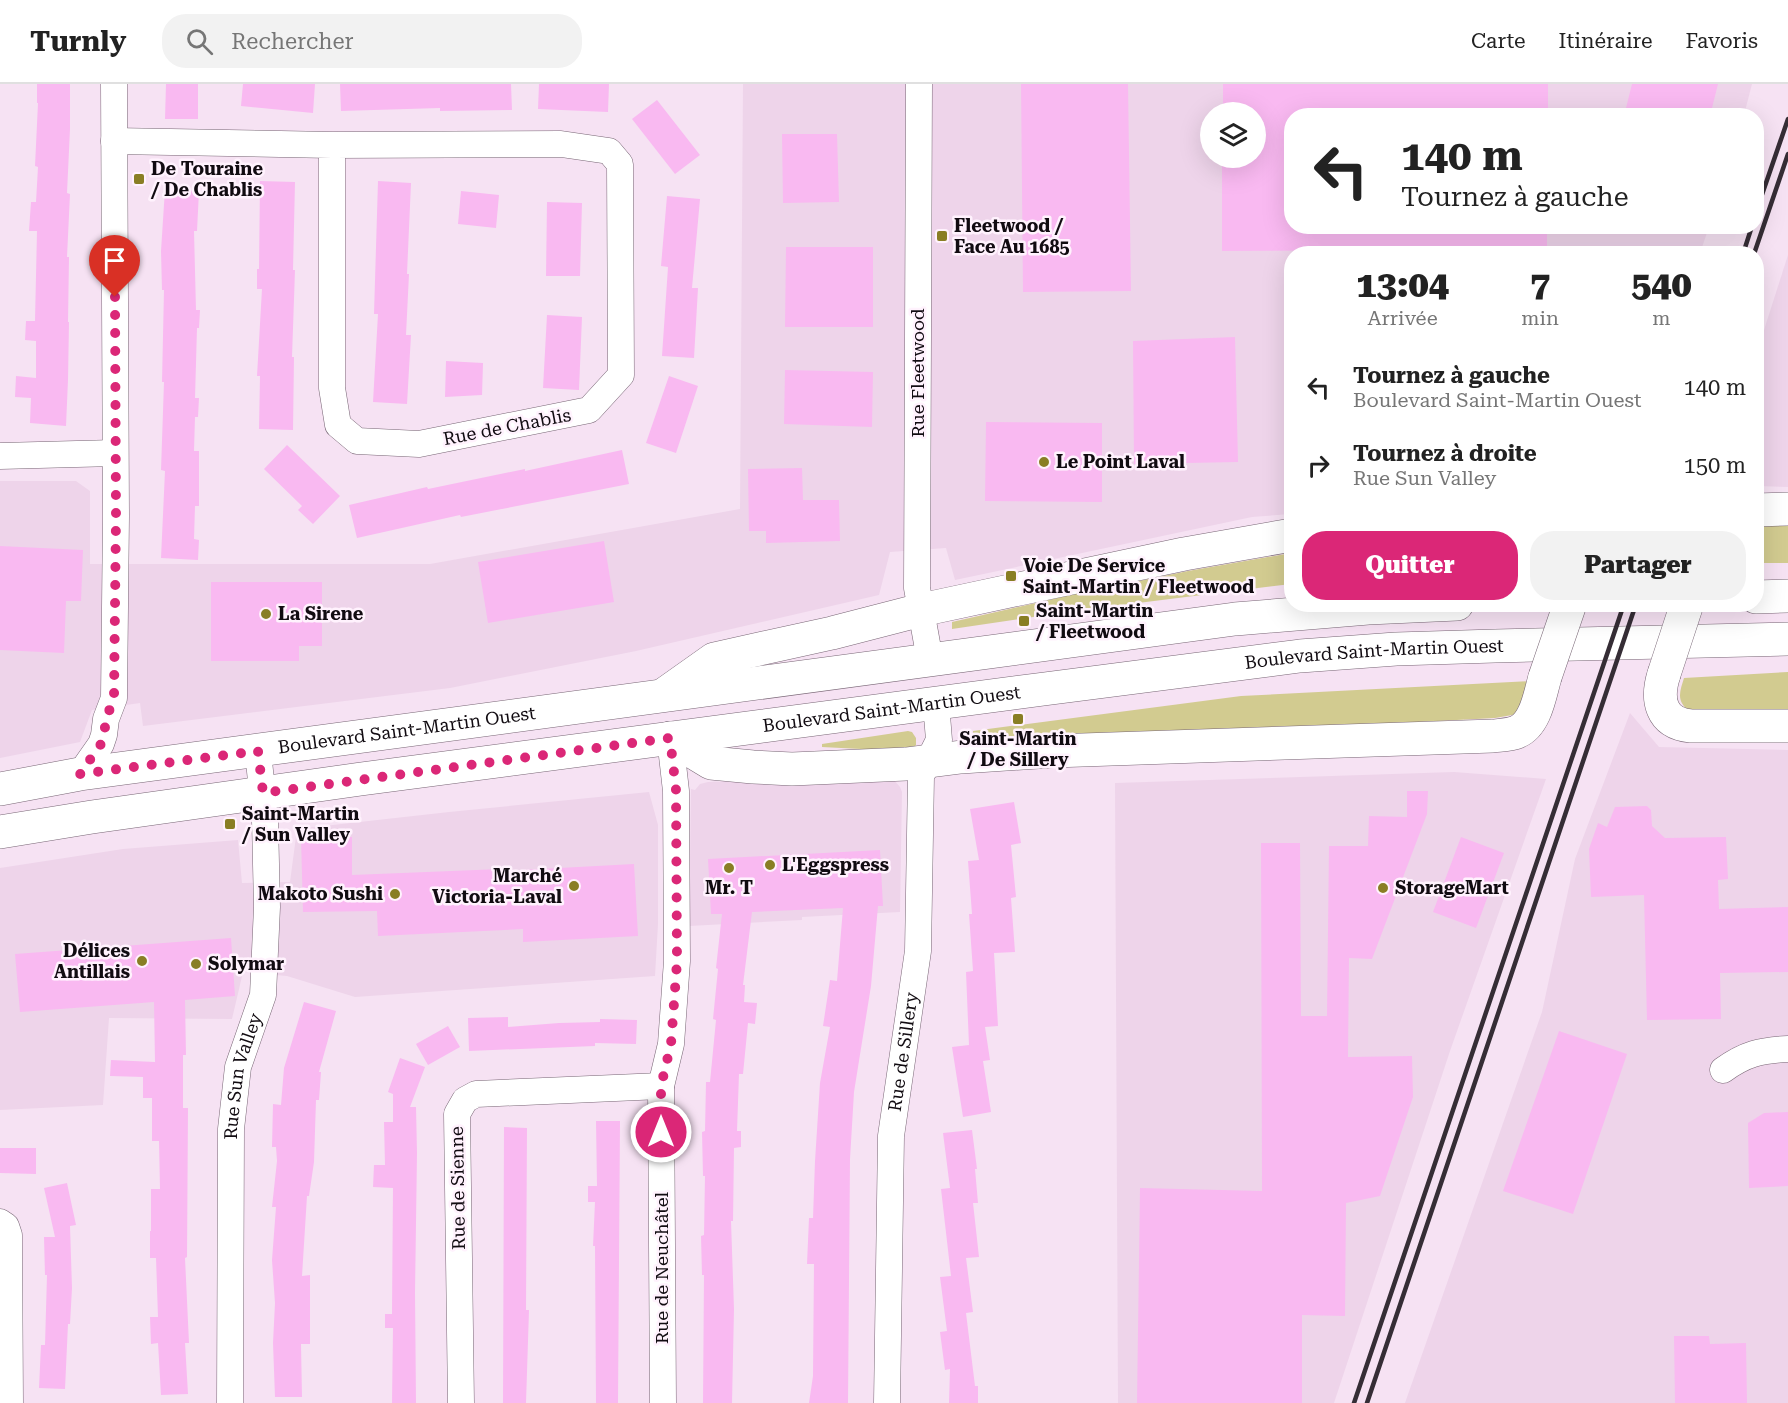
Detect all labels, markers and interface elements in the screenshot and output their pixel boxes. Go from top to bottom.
search box [162,14,582,68]
text: Turnly [30,25,126,58]
icon: search [183,25,216,58]
text: Rechercher [231,29,354,54]
text: Carte [1471,29,1526,53]
text: Itinéraire [1559,29,1653,53]
text: Favoris [1686,29,1758,53]
map controls [1200,102,1266,168]
button: layers [1200,102,1266,168]
text: 140 m [1401,131,1523,180]
icon: left [1302,132,1380,210]
place label: De Touraine / De Chablis [150,158,263,200]
marker: De Touraine / De Chablis [132,172,146,186]
text: Tournez à gauche [1401,181,1629,213]
place label: Fleetwood / Face Au 1685 [954,215,1070,257]
marker: Fleetwood / Face Au 1685 [935,229,949,243]
pin [89,235,140,297]
icon: arrive [98,244,131,277]
text: 13:04 [1356,264,1449,306]
text: 7 [1530,264,1550,306]
text: 540 [1631,264,1692,306]
text: Arrivée [1368,306,1438,330]
text: min [1521,306,1559,330]
text: m [1652,306,1671,330]
street label: Rue Fleetwood [907,308,928,438]
text: Tournez à gauche [1353,363,1550,388]
icon: left [1302,371,1335,404]
text: 140 m [1683,375,1746,400]
text: Boulevard Saint-Martin Ouest [1353,388,1641,412]
street label: Rue de Chablis [441,404,573,449]
text: Tournez à droite [1353,441,1537,466]
icon: right [1302,449,1335,482]
place label: Le Point Laval [1056,451,1185,472]
text: 150 m [1683,453,1746,478]
marker: Le Point Laval [1037,455,1051,469]
text: Rue Sun Valley [1353,466,1496,490]
button: Quitter [1302,531,1518,600]
button: Partager [1530,531,1746,600]
place label: Voie De Service Saint-Martin / Fleetwood [1023,555,1254,597]
marker: Voie De Service Saint-Martin / Fleetwood [1004,569,1018,583]
place label: Saint-Martin / Fleetwood [1035,600,1153,642]
place label: La Sirene [278,603,364,624]
marker: La Sirene [259,607,273,621]
marker: Saint-Martin / Fleetwood [1017,614,1031,628]
street label: Boulevard Saint-Martin Ouest [1243,635,1504,673]
street label: Boulevard Saint-Martin Ouest [761,681,1022,736]
street label: Boulevard Saint-Martin Ouest [276,702,537,757]
marker: Saint-Martin / De Sillery [1011,712,1025,726]
place label: Saint-Martin / De Sillery [959,728,1077,770]
place label: Saint-Martin / Sun Valley [241,803,359,845]
marker: Saint-Martin / Sun Valley [223,817,237,831]
place label: L'Eggspress [782,854,889,875]
marker: L'Eggspress [763,858,777,872]
marker: Mr. T [722,861,736,875]
place label: Marché Victoria-Laval [432,865,562,907]
place label: Mr. T [705,877,753,898]
place label: StorageMart [1395,877,1509,898]
marker: Marché Victoria-Laval [567,879,581,893]
marker: StorageMart [1376,881,1390,895]
place label: Makoto Sushi [258,883,383,904]
marker: Makoto Sushi [388,887,402,901]
place label: Délices Antillais [54,940,130,982]
place label: Solymar [208,953,284,974]
marker: Délices Antillais [135,954,149,968]
marker: Solymar [189,957,203,971]
street label: Rue de Sillery [884,990,922,1113]
street label: Rue Sun Valley [220,1010,266,1140]
position arrow [629,1100,693,1164]
street label: Rue de Sienne [446,1126,469,1250]
street label: Rue de Neuchâtel [651,1191,672,1344]

